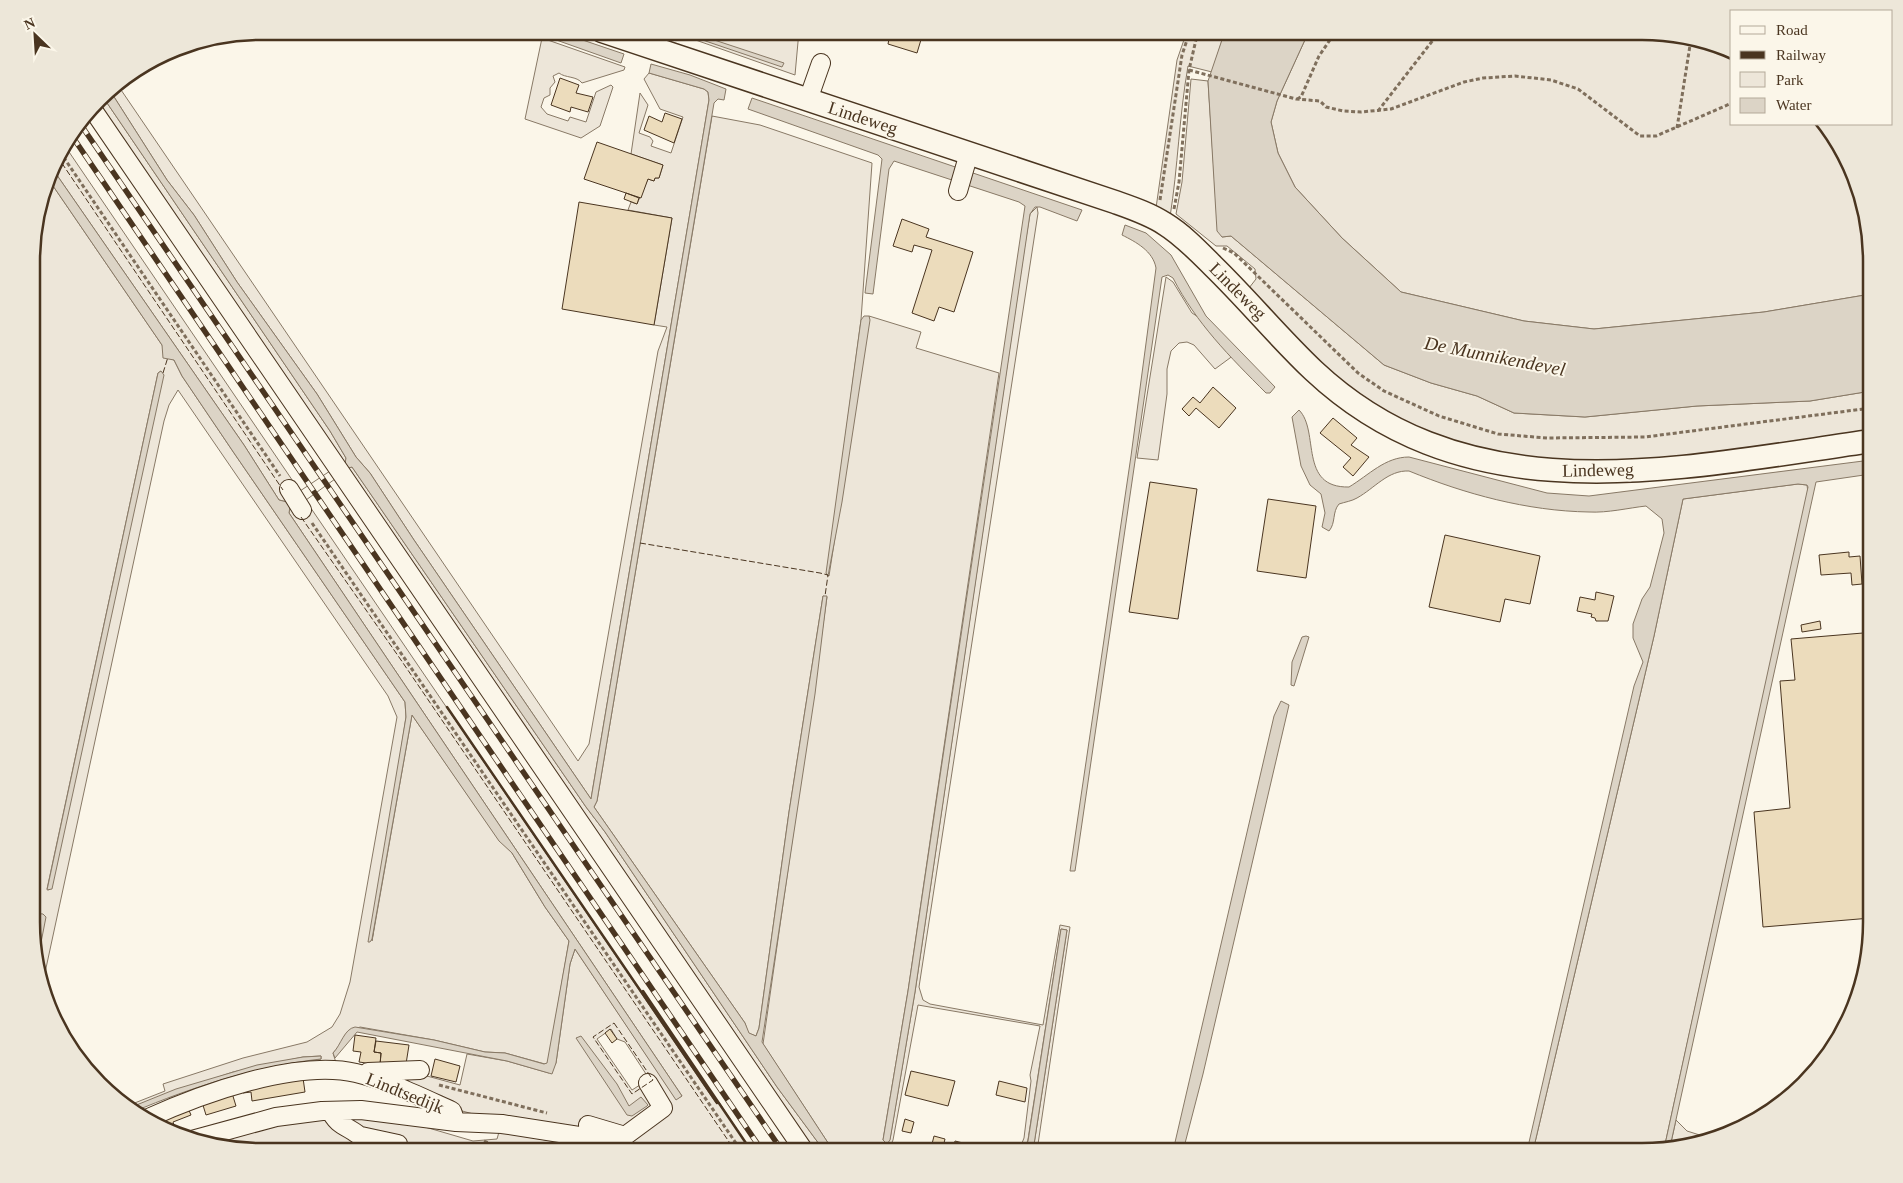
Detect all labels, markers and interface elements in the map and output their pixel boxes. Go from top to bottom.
north arrow [10,10,60,60]
legend [1730,10,1893,125]
text: N [22,15,37,33]
text: Road [1776,22,1808,38]
text: Railway [1776,47,1826,63]
text: Park [1776,72,1804,88]
street label: Lindeweg [826,97,900,139]
text: Water [1776,97,1811,113]
street label: Lindeweg [1205,258,1271,324]
water label: De Munnikendevel [1422,332,1567,380]
street label: Lindeweg [1562,459,1634,481]
street label: Lindtsedijk [363,1068,447,1118]

